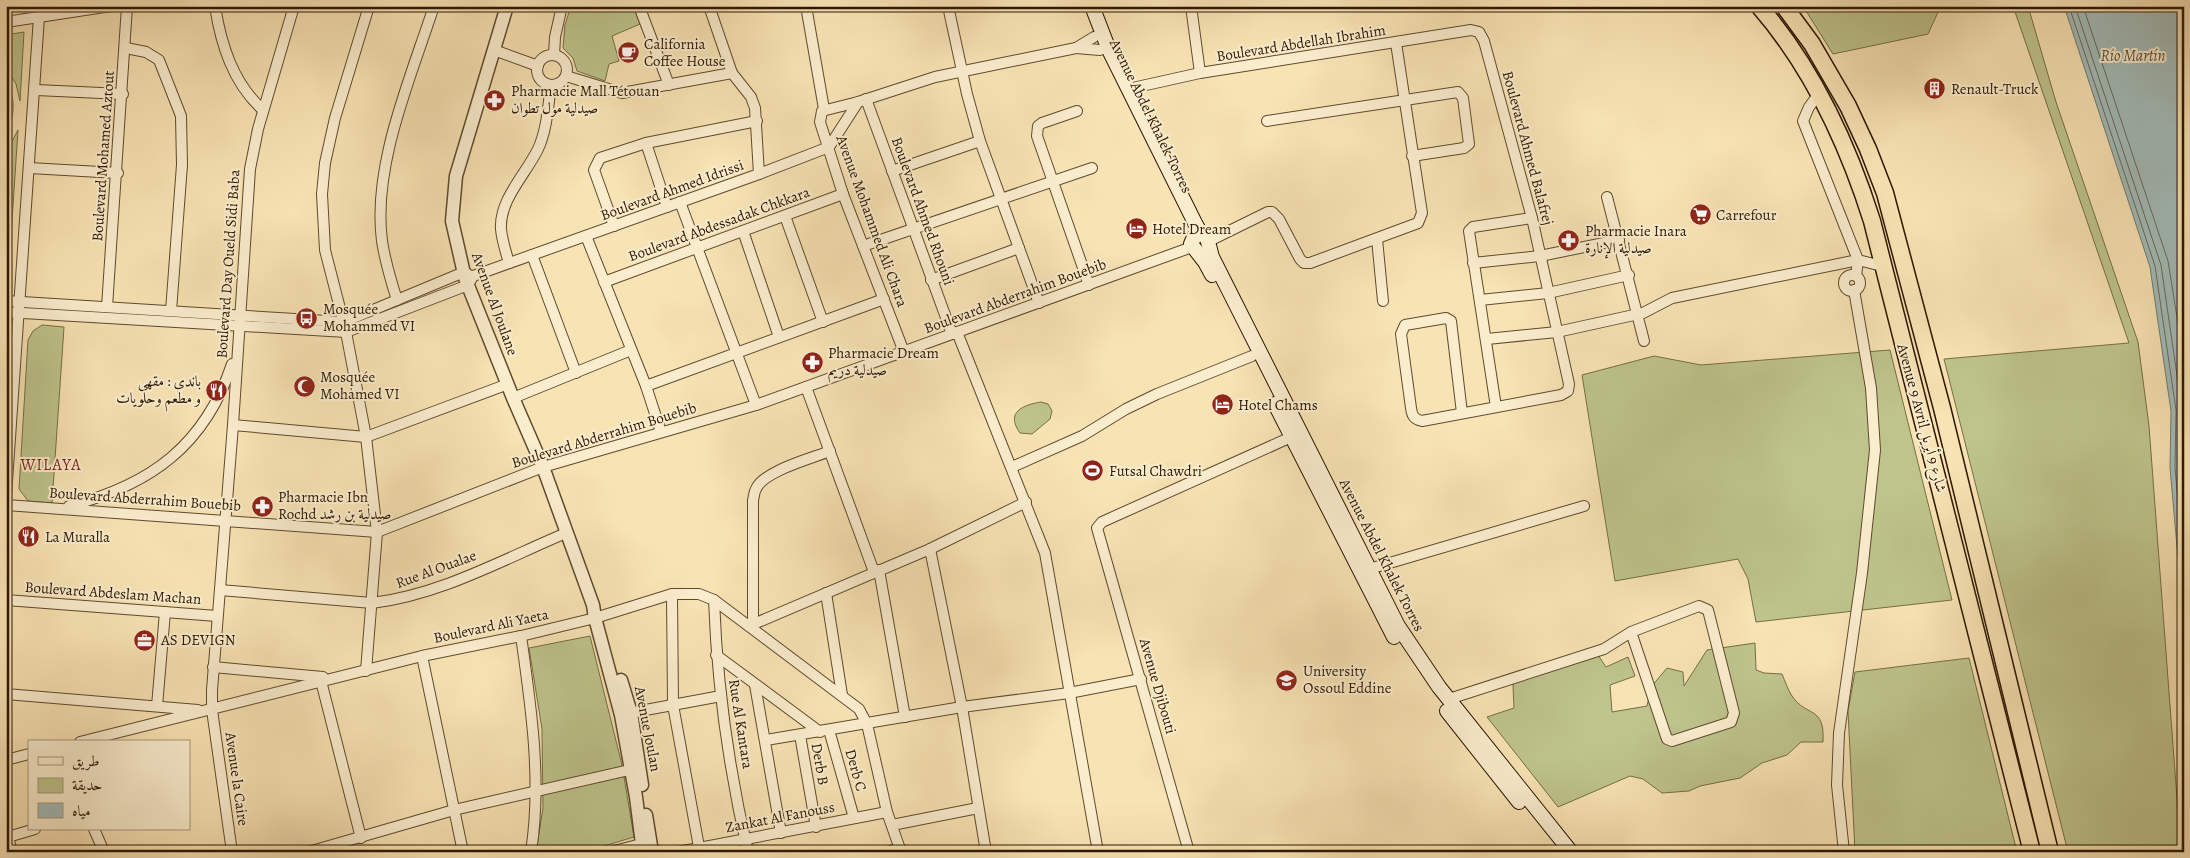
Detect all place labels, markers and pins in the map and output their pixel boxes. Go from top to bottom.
place label: California Coffee House [644,34,726,71]
cafe icon: California Coffee House [616,41,640,65]
building icon: Renault-Truck [1923,77,1947,101]
place label: Renault-Truck [1951,79,2039,99]
place label: Pharmacie Mall Tétouan صيدلية مول تطوان [511,81,659,118]
pharmacy icon: Pharmacie Mall Tétouan صيدلية مول تطوان [483,88,507,112]
supermarket icon: Carrefour [1688,203,1712,227]
place label: Carrefour [1716,205,1777,225]
hotel icon: Hotel Dream [1124,217,1148,241]
place label: Hotel Dream [1152,219,1232,239]
place label: Pharmacie Inara صيدلية الإنارة [1585,221,1687,259]
pharmacy icon: Pharmacie Inara صيدلية الإنارة [1557,228,1581,252]
place label: Mosquée Mohammed VI [323,299,415,336]
bus stop icon: Mosquée Mohammed VI [295,306,319,330]
place label: Pharmacie Dream صيدلية دريم [828,343,940,383]
pharmacy icon: Pharmacie Dream صيدلية دريم [800,350,824,374]
place label: Mosquée Mohamed VI [320,367,400,404]
place label: باندي : مقهى و مطعم وحلويات [116,371,201,412]
mosque icon: Mosquée Mohamed VI [292,374,316,398]
restaurant icon: باندي : مقهى و مطعم وحلويات [205,378,229,402]
hotel icon: Hotel Chams [1210,393,1234,417]
place label: Hotel Chams [1238,395,1318,415]
sports icon: Futsal Chawdri [1081,459,1105,483]
place label: Futsal Chawdri [1109,461,1202,481]
place label: Pharmacie Ibn Rochd صيدلية بن رشد [278,487,391,524]
pharmacy icon: Pharmacie Ibn Rochd صيدلية بن رشد [250,494,274,518]
restaurant icon: La Muralla [17,525,41,549]
place label: La Muralla [45,527,110,547]
office icon: AS DEVIGN [133,628,157,652]
place label: AS DEVIGN [160,630,236,650]
place label: University Ossoul Eddine [1303,661,1392,698]
school or university icon: University Ossoul Eddine [1275,668,1299,692]

